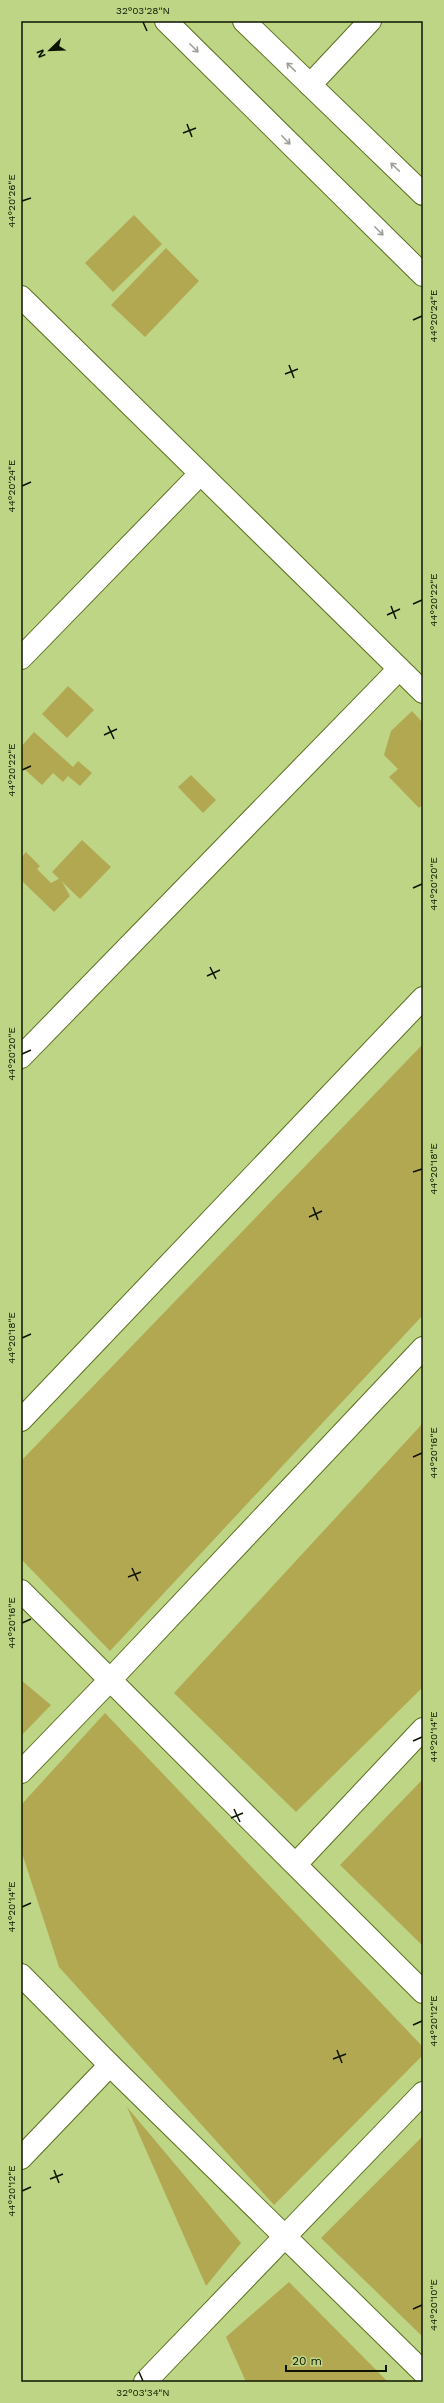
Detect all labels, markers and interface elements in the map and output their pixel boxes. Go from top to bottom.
text: 32°03'28"N [116,5,170,16]
north arrow [30,30,70,70]
one-way arrow [189,44,199,53]
text: N [34,47,49,60]
one-way arrow [286,62,296,72]
one-way arrow [281,135,291,145]
one-way arrow [390,162,400,172]
text: 44°20'26"E [6,174,17,228]
one-way arrow [374,226,384,236]
text: 44°20'24"E [428,290,439,342]
text: 44°20'24"E [6,460,17,512]
text: 44°20'22"E [428,573,439,627]
text: 44°20'22"E [6,743,17,797]
text: 44°20'20"E [428,857,439,911]
text: 44°20'20"E [6,1027,17,1081]
text: 44°20'18"E [428,1143,439,1195]
text: 44°20'18"E [6,1312,17,1364]
text: 44°20'16"E [428,1427,439,1479]
text: 44°20'16"E [6,1597,17,1649]
text: 44°20'14"E [428,1711,439,1763]
text: 44°20'14"E [6,1881,17,1933]
text: 44°20'12"E [428,1995,439,2047]
text: 44°20'12"E [6,2165,17,2217]
text: 44°20'10"E [428,2279,439,2331]
scale bar [286,2347,386,2373]
text: 20 m [292,2354,322,2368]
text: 32°03'34"N [116,2387,170,2398]

